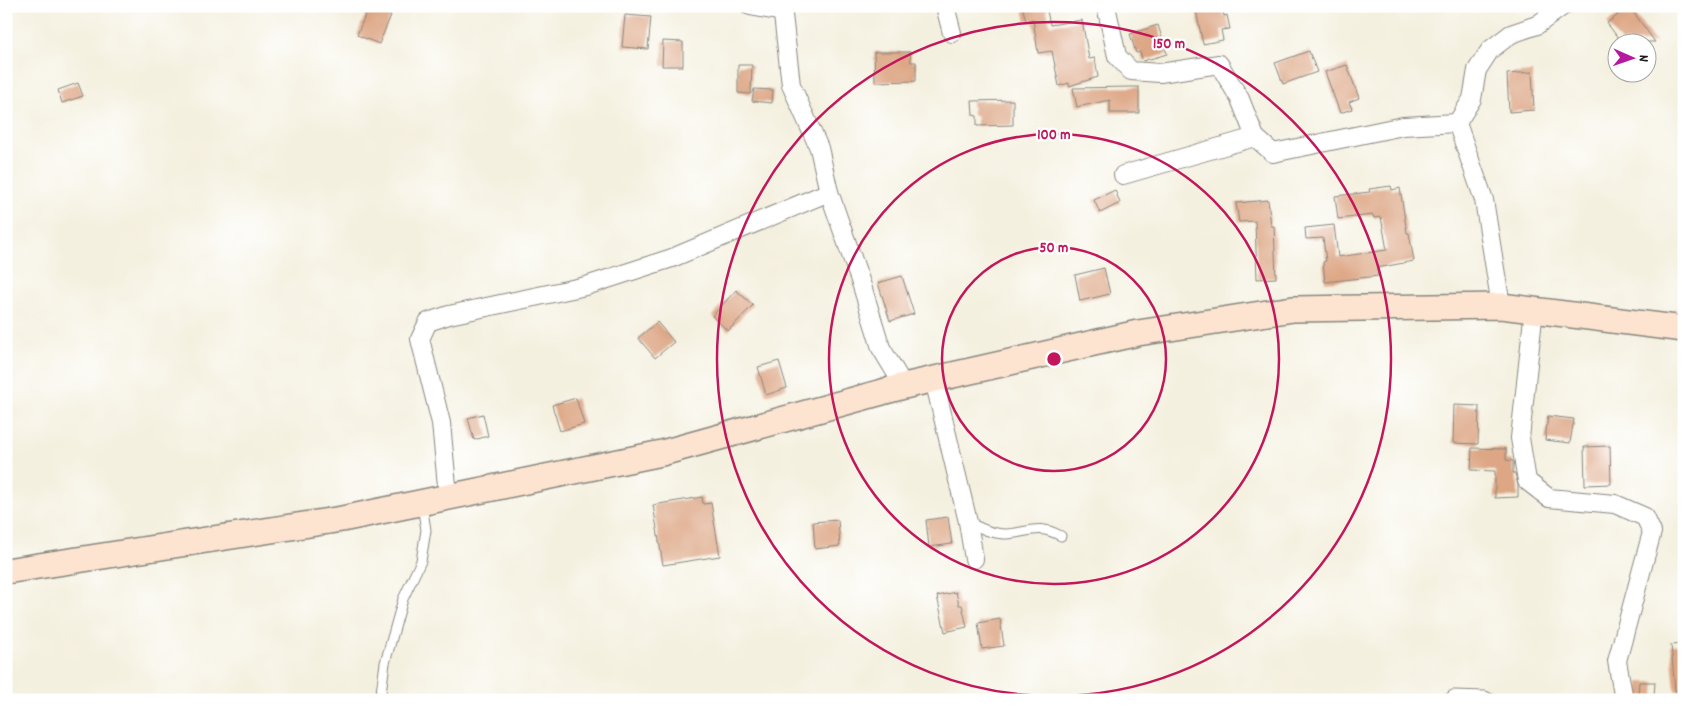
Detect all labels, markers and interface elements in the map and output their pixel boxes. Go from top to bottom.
north arrow [1608,32,1658,82]
text: 150 m [1153,34,1185,56]
text: N [1633,55,1653,62]
text: 100 m [1037,125,1071,147]
text: 50 m [1040,238,1068,260]
centre of rings [1045,350,1063,368]

